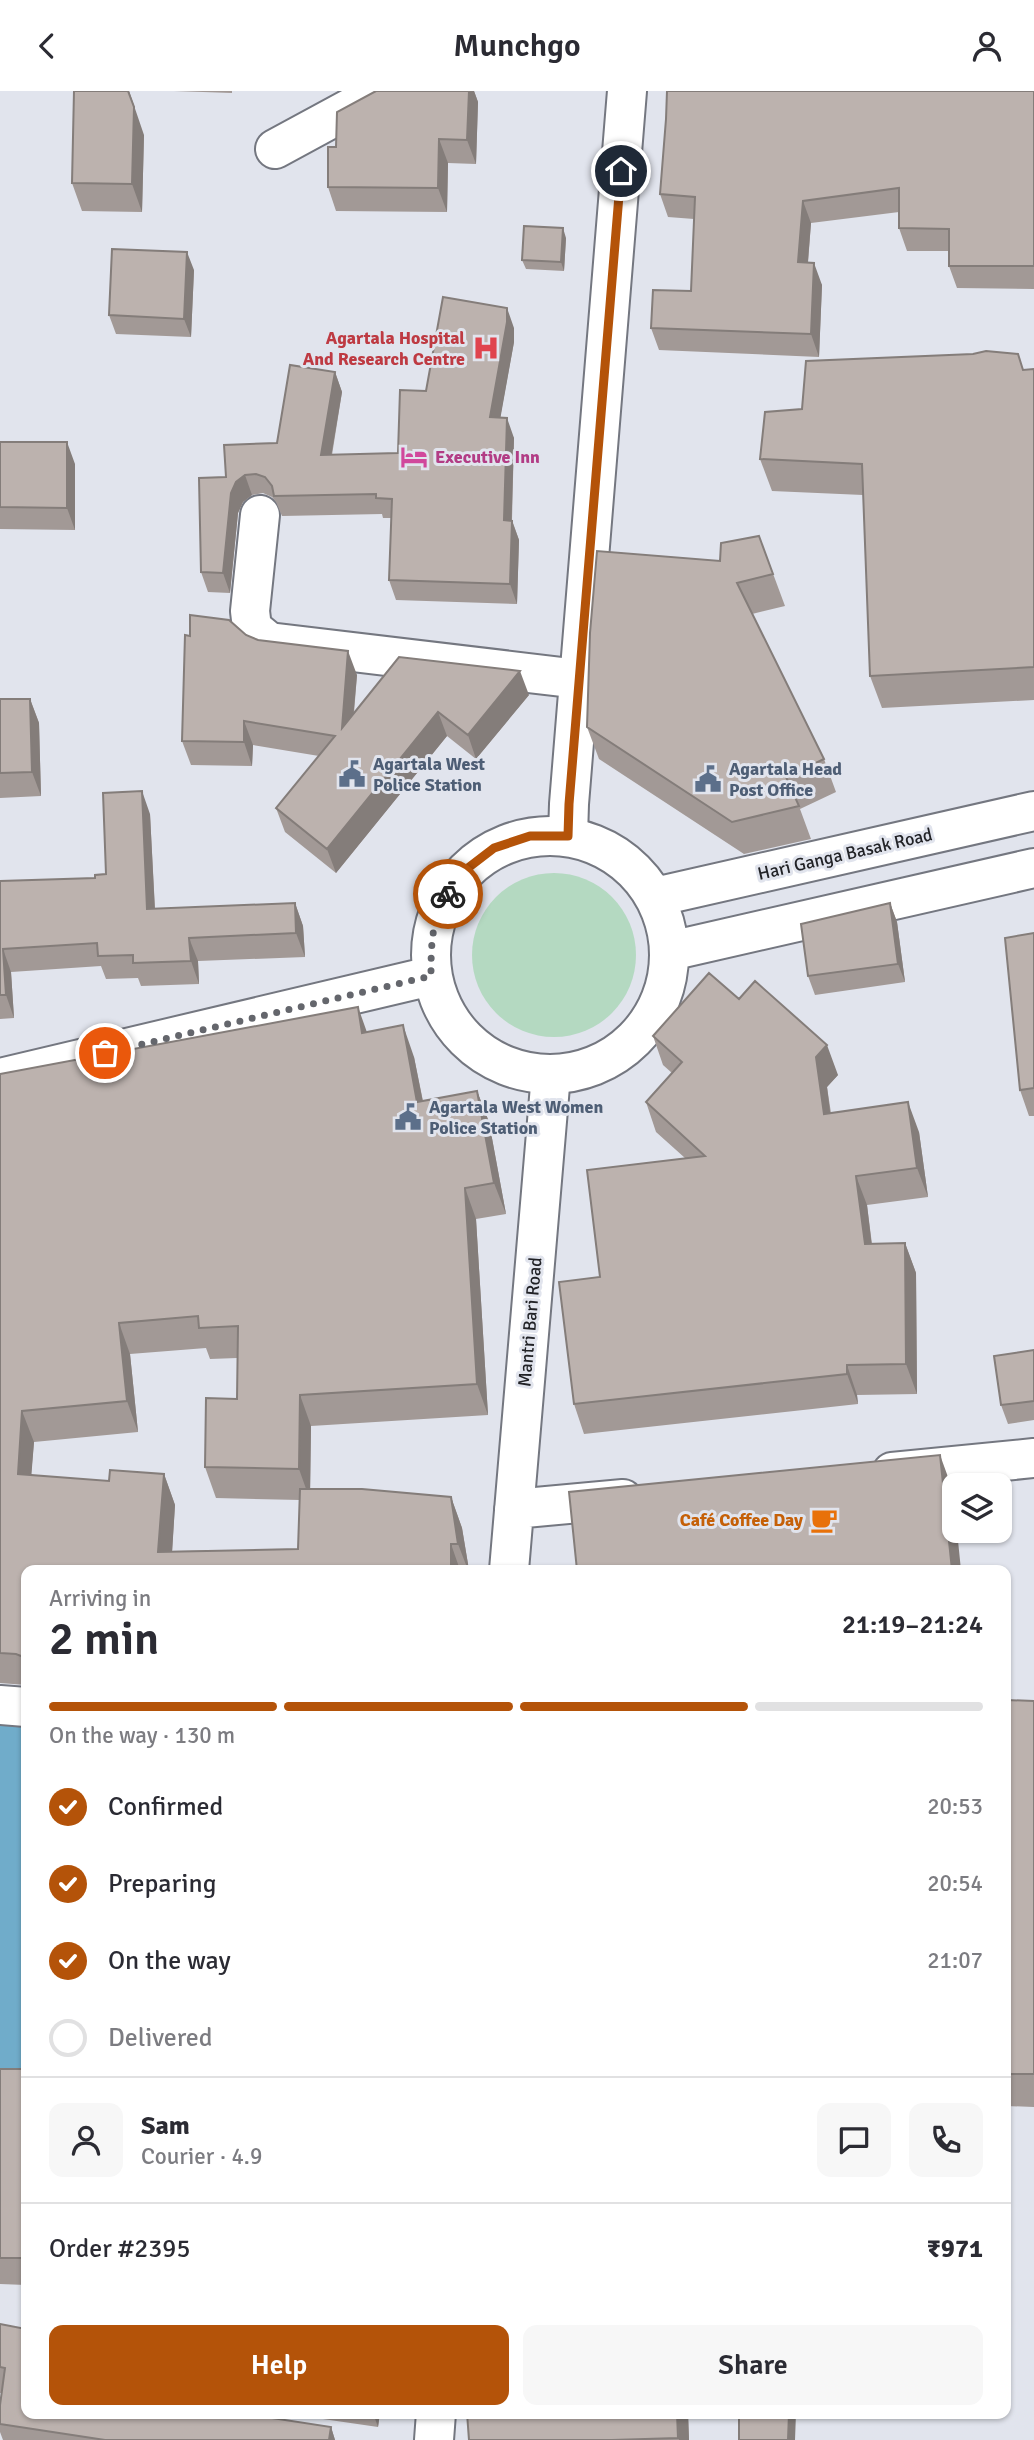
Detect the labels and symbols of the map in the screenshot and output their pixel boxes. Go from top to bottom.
pin [591,141,651,201]
place label: Agartala Hospital And Research Centre [303,327,465,370]
hospital icon: Agartala Hospital And Research Centre [471,333,501,363]
hotel icon: Executive Inn [399,442,429,472]
place label: Executive Inn [435,446,540,468]
place label: Agartala West Police Station [373,753,485,796]
place label: Agartala Head Post Office [729,758,842,801]
public building icon: Agartala West Police Station [337,759,367,789]
public building icon: Agartala Head Post Office [693,764,723,794]
street label: Hari Ganga Basak Road [755,823,935,885]
courier [413,859,483,929]
pin [75,1023,135,1083]
place label: Agartala West Women Police Station [429,1096,604,1139]
public building icon: Agartala West Women Police Station [393,1102,423,1132]
street label: Mantri Bari Road [513,1256,547,1388]
cafe icon: Café Coffee Day [809,1505,839,1535]
place label: Café Coffee Day [680,1509,803,1531]

